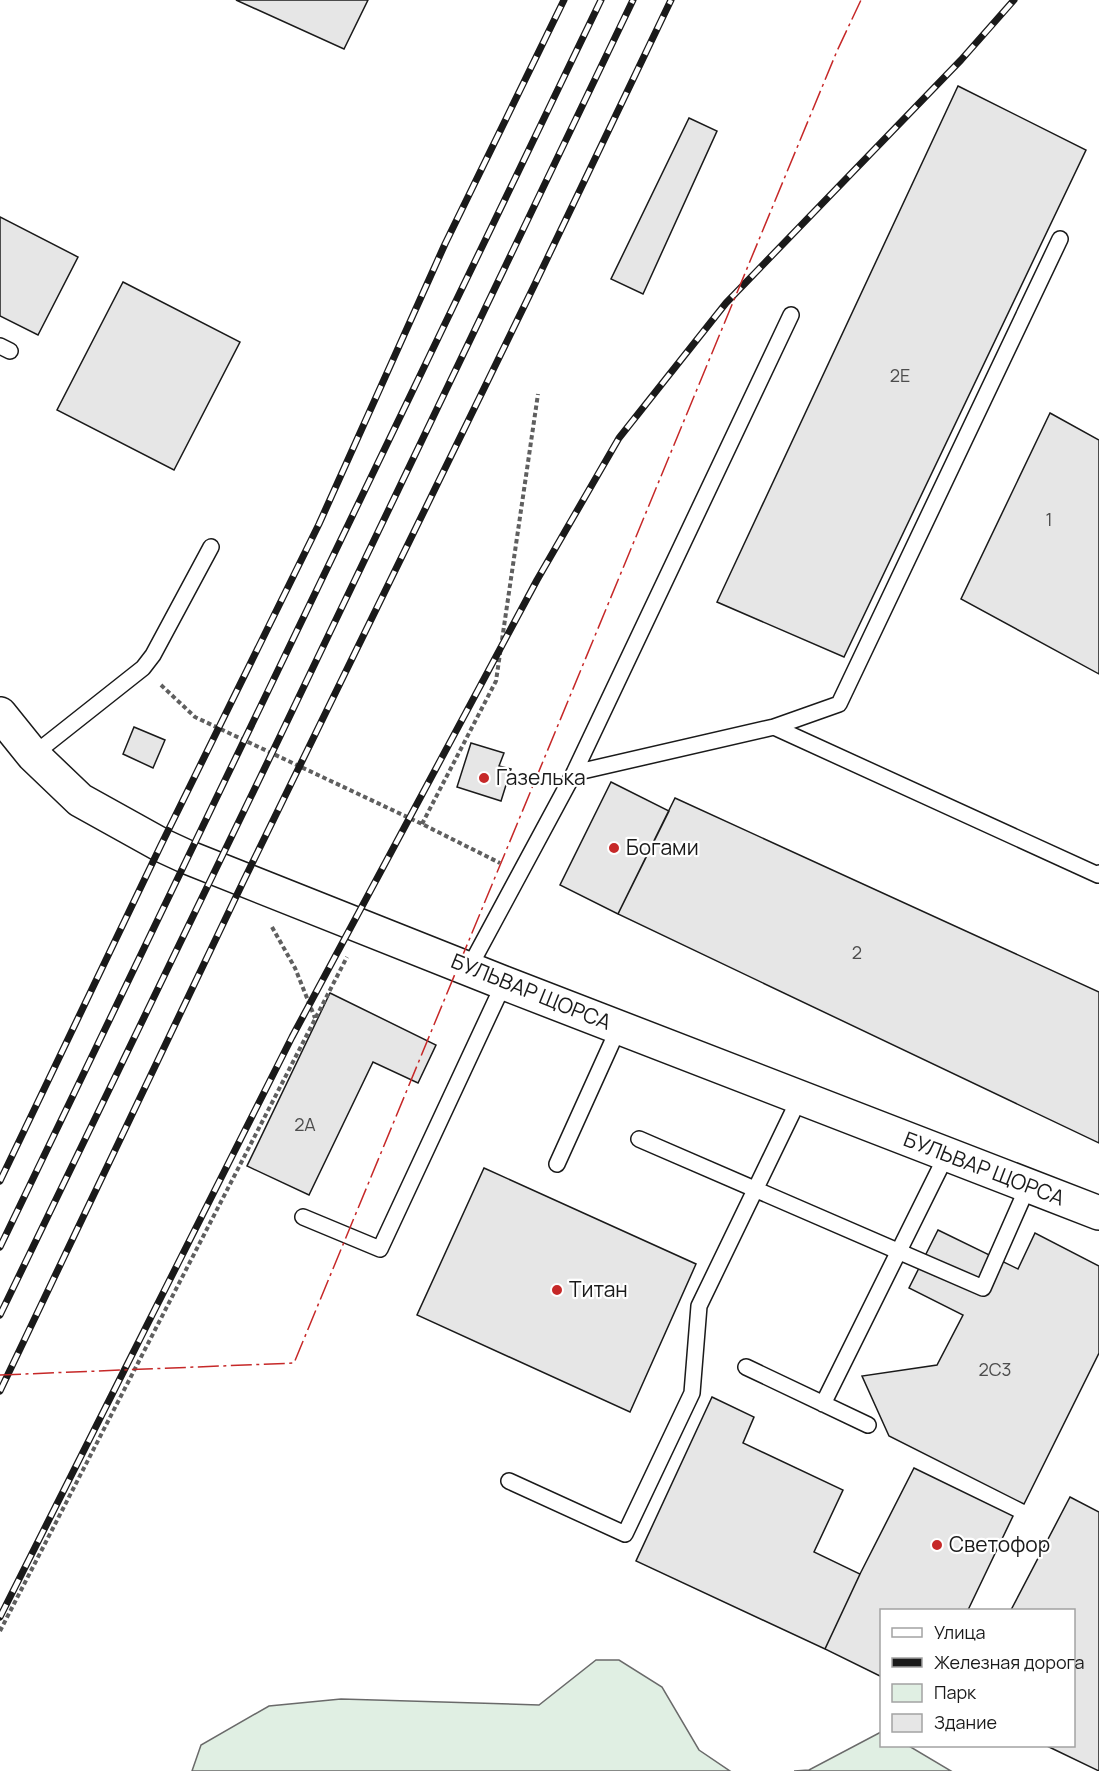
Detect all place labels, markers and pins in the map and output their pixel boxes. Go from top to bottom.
place label: Газелька [496,763,586,791]
marker: Газелька [477,771,491,785]
place label: Богами [626,833,699,861]
marker: Богами [607,841,621,855]
place label: Титан [569,1275,628,1303]
marker: Титан [550,1283,564,1297]
place label: Светофор [949,1530,1050,1558]
marker: Светофор [930,1538,944,1552]

